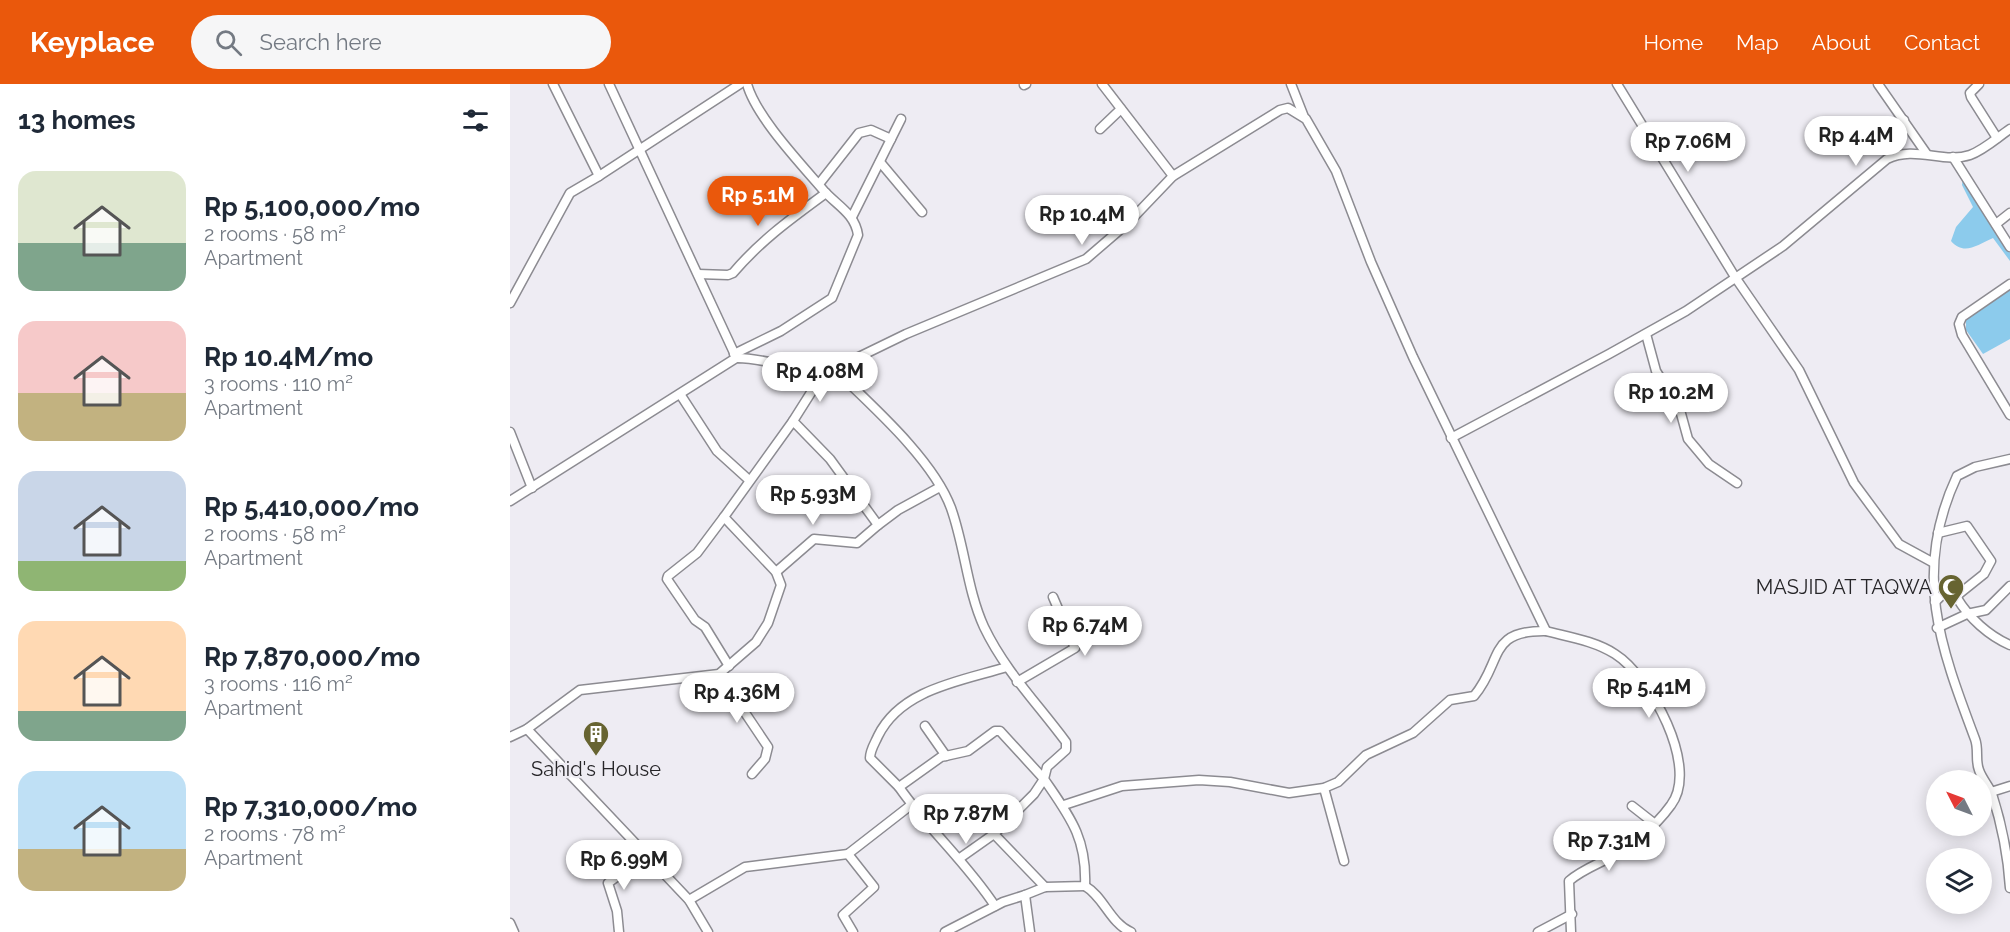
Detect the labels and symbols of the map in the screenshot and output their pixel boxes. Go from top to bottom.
pin: Rp 4.4M [1801,116,1911,167]
pin: Rp 7.06M [1626,122,1750,173]
pin: Rp 5.1M [703,176,813,227]
pin: Rp 10.4M [1020,195,1144,246]
pin: Rp 4.08M [758,352,882,403]
pin: Rp 10.2M [1609,373,1733,424]
pin: Rp 5.93M [751,475,875,526]
mosque icon: MASJID AT TAQWA [1936,572,1966,610]
place label: MASJID AT TAQWA [1756,575,1932,599]
pin: Rp 6.74M [1023,606,1147,657]
pin: Rp 5.41M [1587,668,1711,719]
pin: Rp 4.36M [675,673,799,724]
building icon: Sahid's House [581,719,611,757]
place label: Sahid's House [531,757,661,781]
north arrow [1926,770,1992,836]
pin: Rp 7.87M [904,794,1028,845]
pin: Rp 7.31M [1547,821,1671,872]
pin: Rp 6.99M [562,840,686,891]

